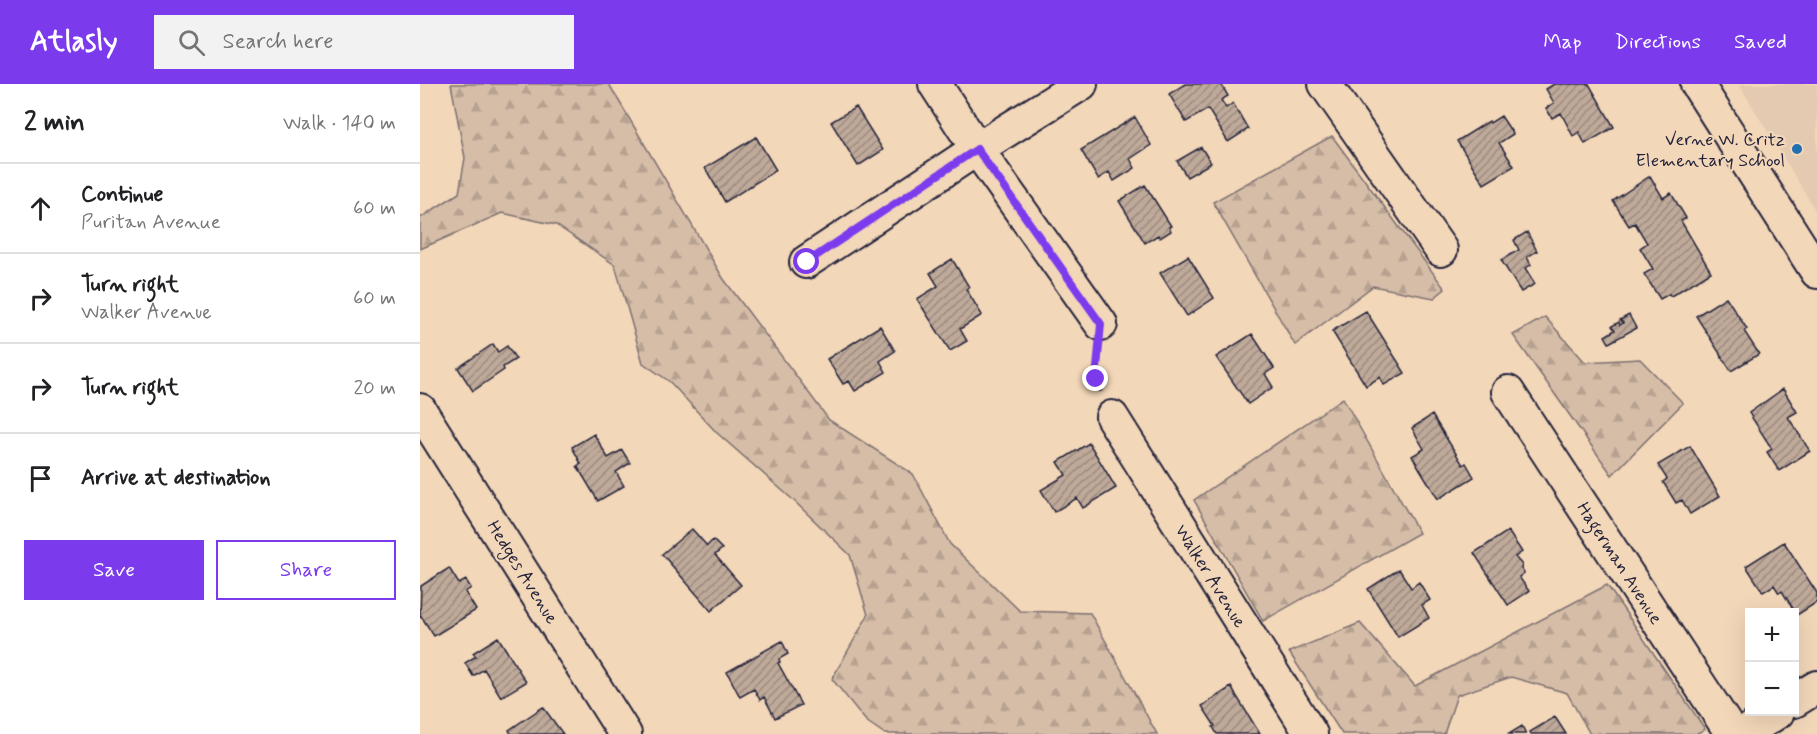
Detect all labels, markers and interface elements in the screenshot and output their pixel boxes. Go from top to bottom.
search box [154,15,574,69]
text: Atlasly [30,24,118,61]
icon: search [175,26,208,59]
text: Search here [223,28,333,56]
text: Map [1543,28,1582,56]
text: Directions [1615,28,1701,56]
text: Saved [1734,28,1787,56]
text: 2 min [24,106,85,140]
text: Walk · 140 m [283,110,396,137]
place label: Verne W. Critz Elementary School [1635,128,1785,173]
marker: Verne W. Critz Elementary School [1790,142,1804,156]
text: Continue [81,181,163,209]
icon: ahead [24,192,57,225]
text: 60 m [353,195,396,222]
text: Puritan Avenue [81,209,221,236]
route start [793,248,819,274]
text: Turn right [81,271,179,299]
icon: right [24,282,57,315]
text: 60 m [353,285,396,312]
text: Walker Avenue [81,299,212,326]
route end [1082,365,1108,391]
icon: right [24,372,57,405]
text: Turn right [81,374,179,402]
text: 20 m [353,375,396,402]
icon: arrive [24,462,57,495]
text: Arrive at destination [81,464,271,492]
street label: Hagerman Avenue [1569,498,1668,631]
street label: Hedges Avenue [480,516,564,629]
street label: Walker Avenue [1169,520,1252,633]
button: Save [24,540,204,600]
button: Share [216,540,396,600]
map controls [1745,608,1799,716]
button: + [1745,608,1799,662]
button: − [1745,662,1799,716]

